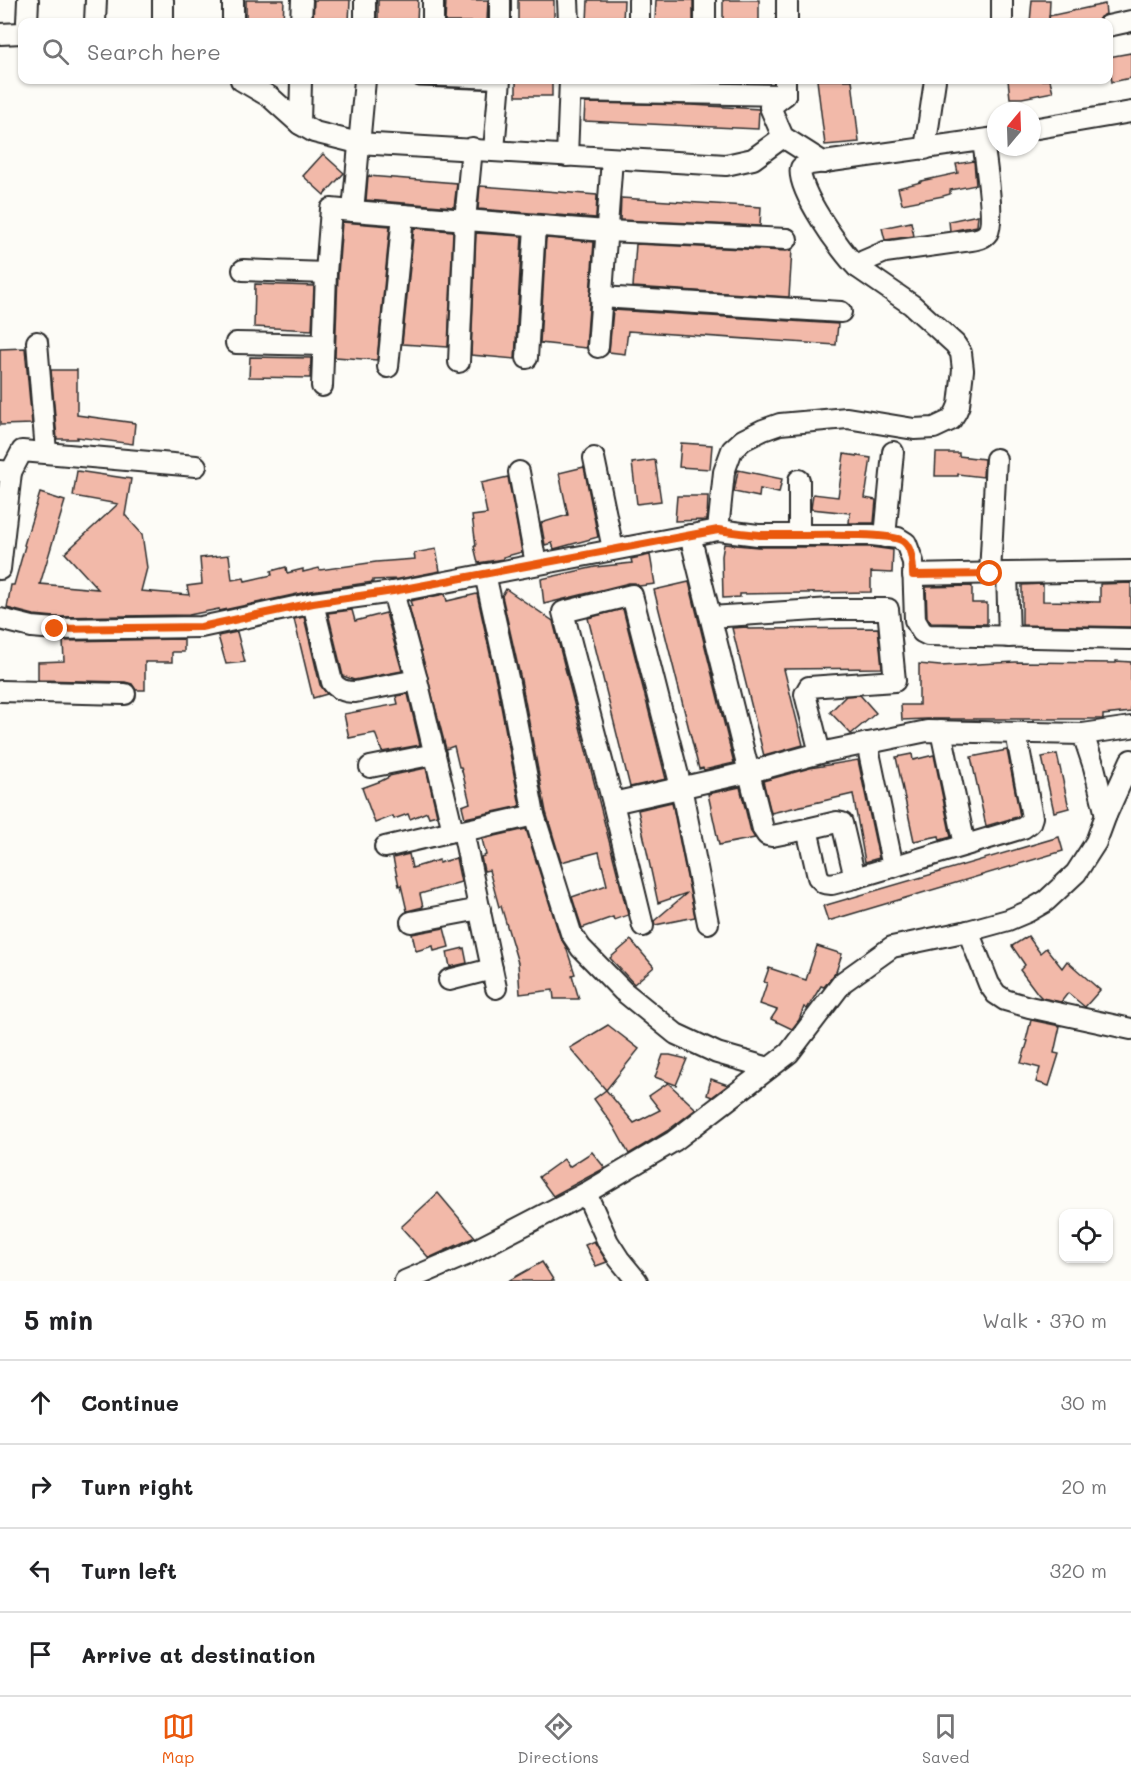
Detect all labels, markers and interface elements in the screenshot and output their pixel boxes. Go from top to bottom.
search box [18,18,1113,84]
icon: search [39,35,72,68]
text: Search here [87,37,221,66]
north arrow [987,102,1041,156]
route start [976,560,1002,586]
route end [41,615,67,641]
map controls [1059,1209,1113,1263]
button: locate [1059,1209,1113,1263]
text: 5 min [24,1303,93,1337]
text: Walk · 370 m [982,1307,1107,1333]
icon: ahead [24,1386,57,1419]
text: Continue [81,1388,179,1417]
text: 30 m [1061,1389,1107,1415]
icon: right [24,1470,57,1503]
text: Turn right [81,1472,193,1501]
text: 20 m [1061,1473,1107,1499]
icon: left [24,1554,57,1587]
text: Turn left [81,1556,177,1585]
text: 320 m [1049,1557,1107,1583]
icon: arrive [24,1638,57,1671]
text: Arrive at destination [81,1640,316,1669]
tab: Map [162,1710,195,1767]
tab: Directions [518,1710,599,1767]
tab: Saved [922,1710,969,1767]

